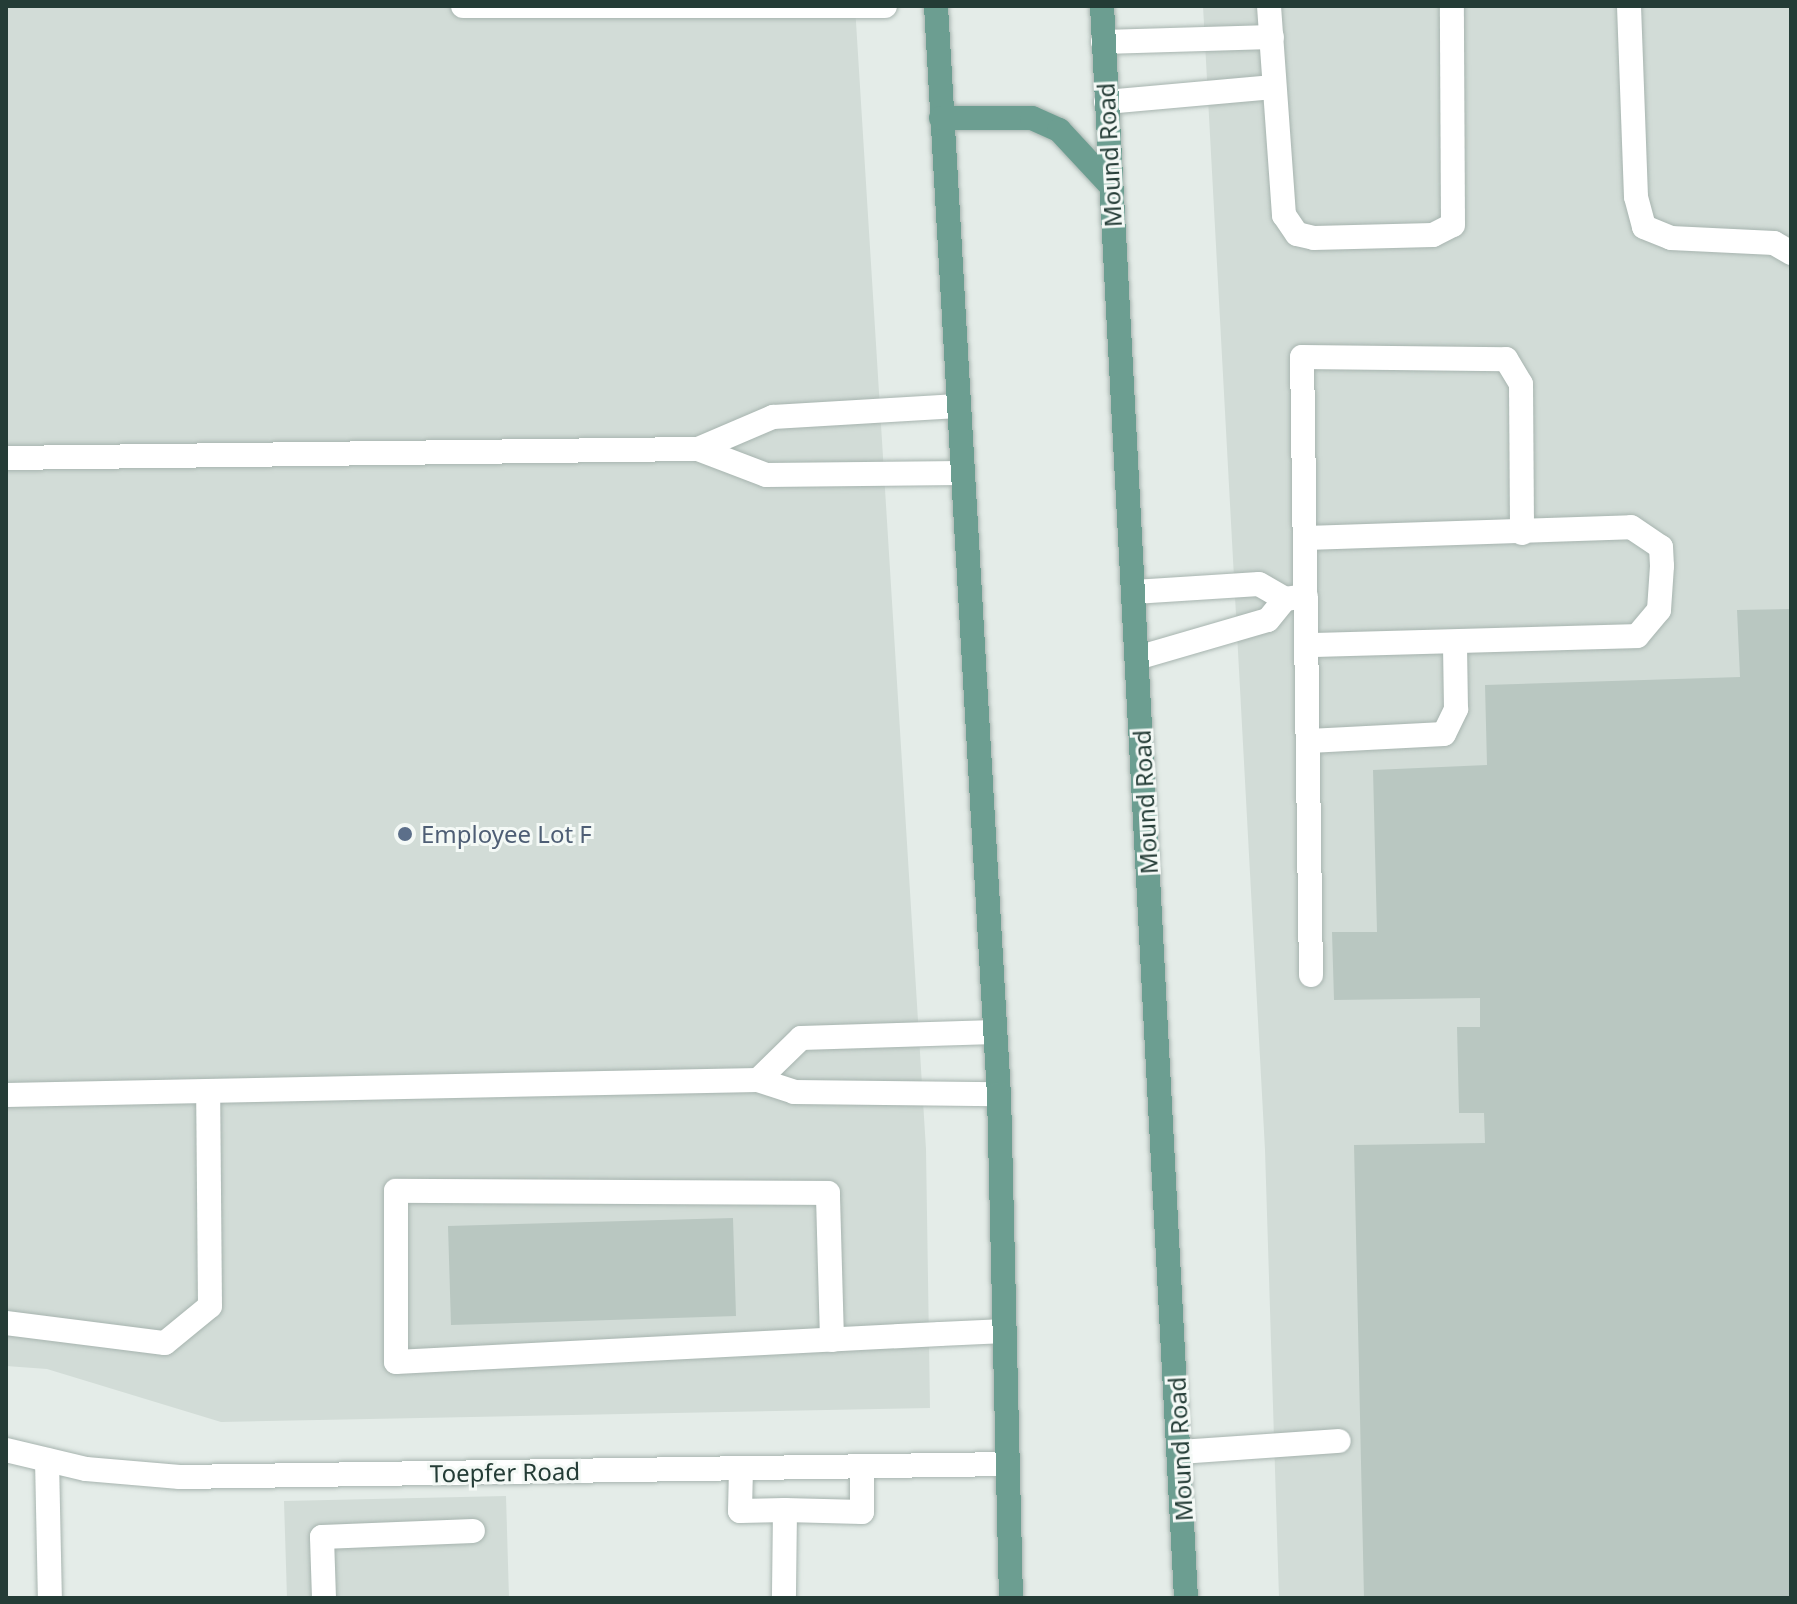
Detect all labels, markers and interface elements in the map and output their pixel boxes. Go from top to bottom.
street label: Mound Road [1091,82,1127,228]
street label: Mound Road [1127,729,1163,875]
place label: Employee Lot F [421,820,592,848]
marker: Employee Lot F [396,825,414,843]
street label: Mound Road [1162,1376,1198,1522]
street label: Toepfer Road [430,1456,580,1488]

